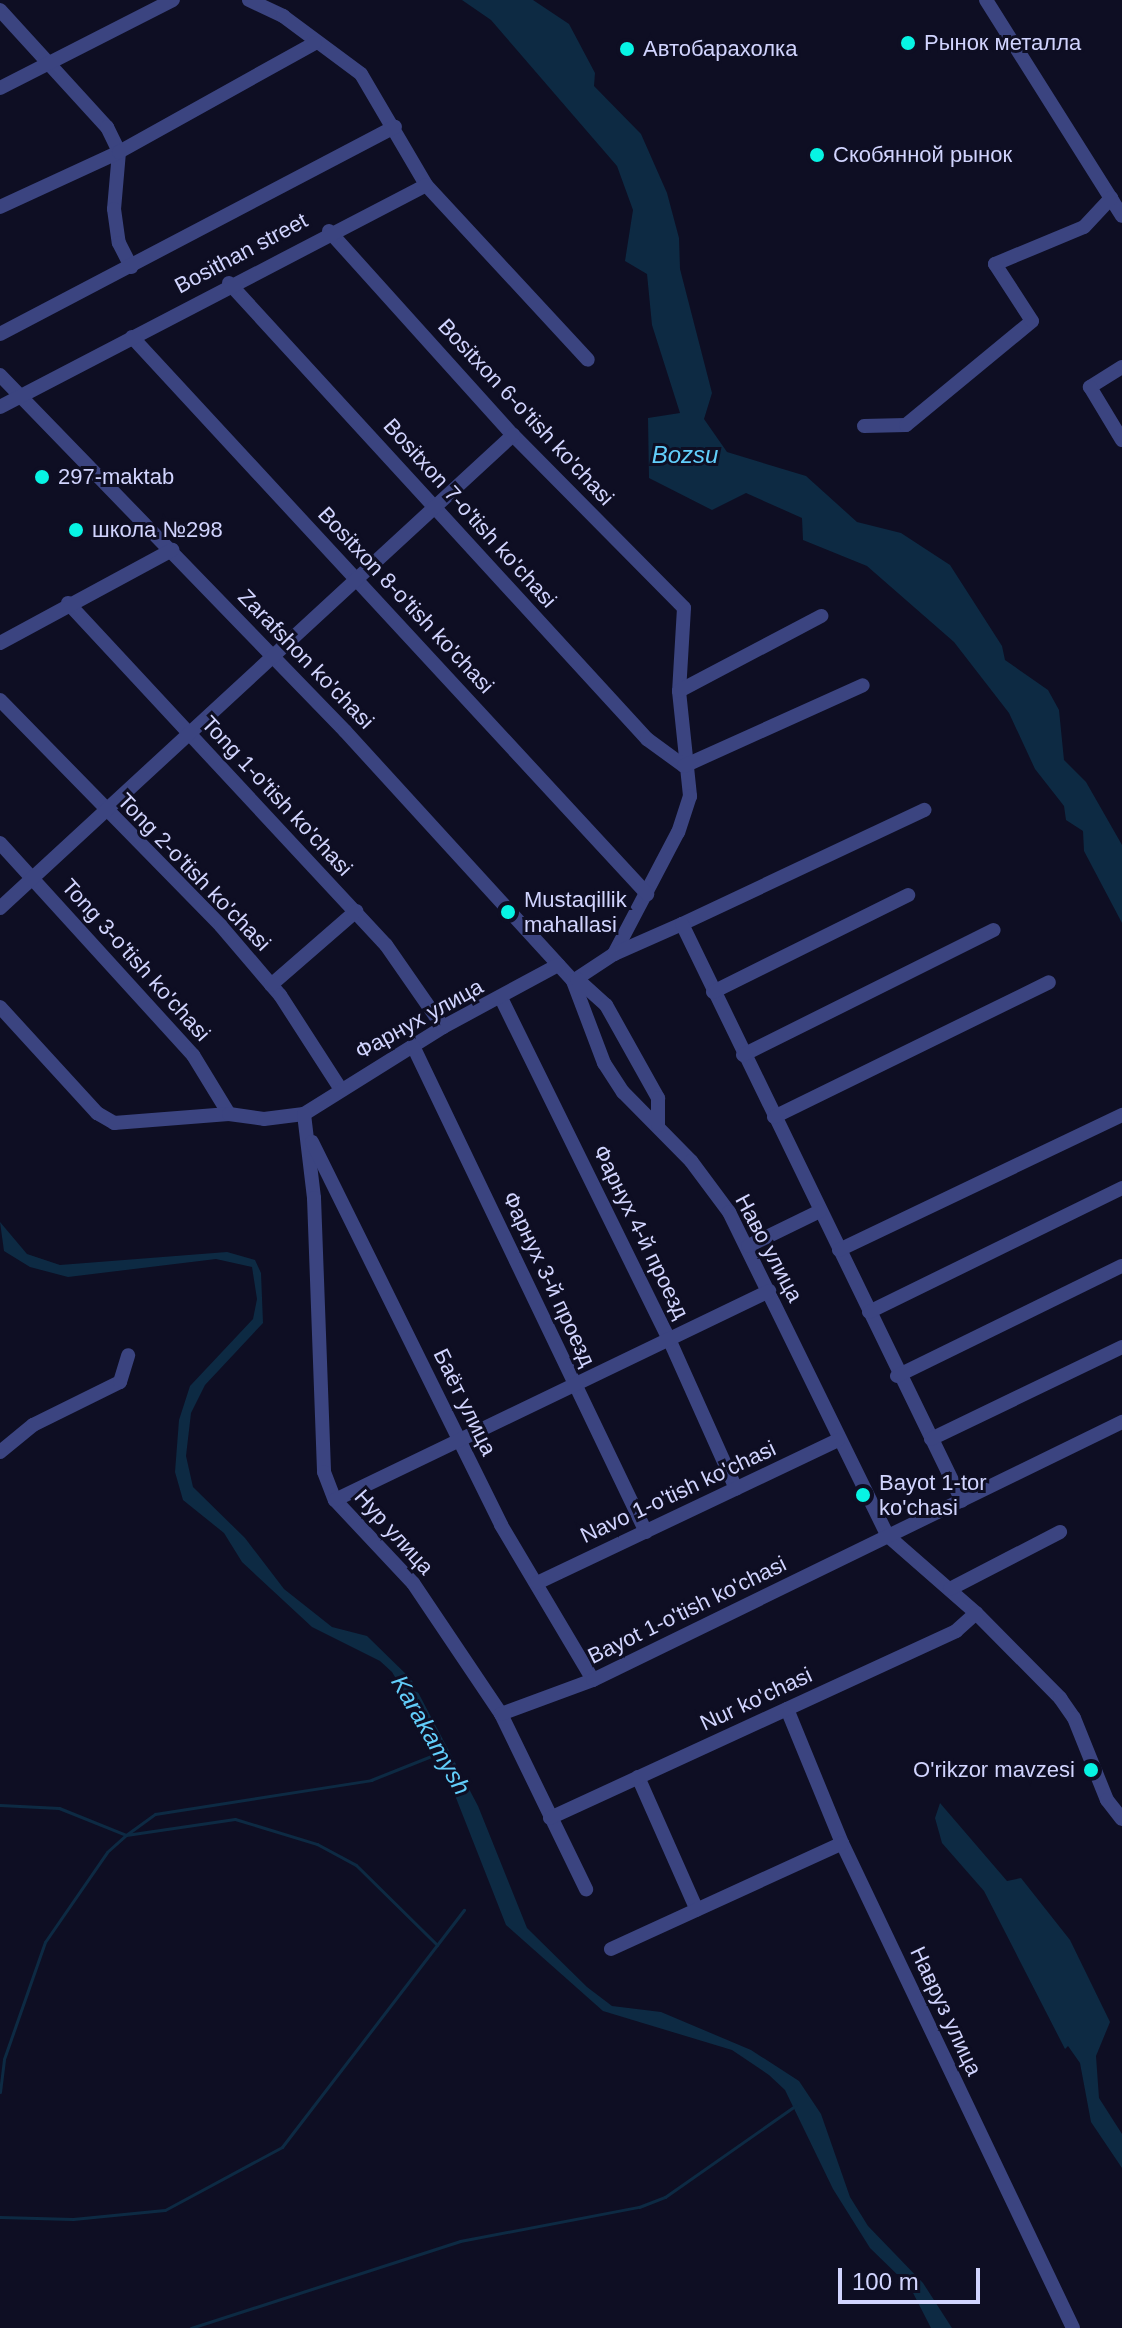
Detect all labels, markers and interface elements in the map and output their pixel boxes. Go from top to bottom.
place label: Рынок металла [924,30,1081,56]
marker: Рынок металла [899,34,917,52]
place label: Автобарахолка [643,36,797,62]
marker: Автобарахолка [618,40,636,58]
place label: Скобянной рынок [833,142,1012,168]
marker: Скобянной рынок [808,146,826,164]
street label: Bosithan street [170,207,312,299]
street label: Bositxon 6-o'tish ko'chasi [433,313,619,511]
street label: Bositxon 7-o'tish ko'chasi [378,413,562,613]
water label: Bozsu [652,441,718,469]
place label: 297-maktab [58,464,174,490]
marker: 297-maktab [33,468,51,486]
street label: Bositxon 8-o'tish ko'chasi [313,501,499,699]
place label: школа №298 [92,517,223,543]
marker: школа №298 [67,521,85,539]
street label: Zarafshon ko'chasi [233,584,379,734]
street label: Tong 1-o'tish ko'chasi [196,711,358,881]
street label: Tong 2-o'tish ko'chasi [112,788,276,956]
street label: Tong 3-o'tish ko'chasi [56,874,216,1046]
place label: Mustaqillik mahallasi [524,886,627,938]
marker: Mustaqillik mahallasi [499,903,517,921]
street label: Фарнух улица [351,973,487,1065]
street label: Фарнух 4-й проезд [587,1141,695,1323]
street label: Фарнух 3-й проезд [497,1187,601,1371]
street label: Наво улица [730,1190,808,1306]
street label: Баёт улица [428,1344,502,1460]
street label: Navo 1-o'tish ko'chasi [576,1435,780,1549]
place label: Bayot 1-tor ko'chasi [879,1469,987,1520]
street label: Нур улица [349,1484,439,1580]
marker: Bayot 1-tor ko'chasi [854,1486,872,1504]
street label: Bayot 1-o'tish ko'chasi [583,1550,791,1670]
street label: Nur ko'chasi [696,1662,816,1736]
water label: Karakamysh [385,1670,477,1800]
place label: O'rikzor mavzesi [913,1757,1075,1783]
marker: O'rikzor mavzesi [1082,1761,1100,1779]
street label: Навруз улица [905,1942,987,2080]
scale bar [842,2252,984,2302]
text: 100 m [852,2268,919,2295]

